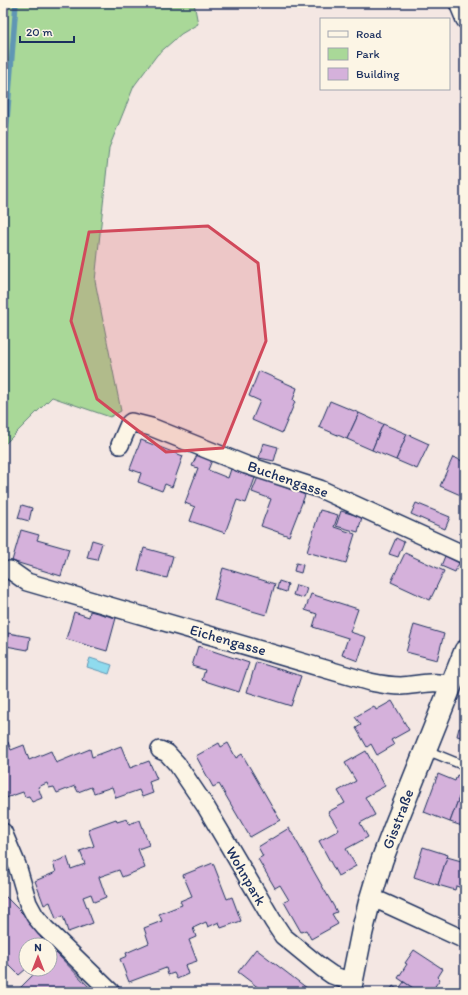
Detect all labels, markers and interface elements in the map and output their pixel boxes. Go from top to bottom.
scale bar [20,18,74,44]
legend [320,18,450,90]
text: 20 m [26,25,53,39]
text: Road [356,27,382,41]
text: Park [356,47,380,61]
text: Building [356,67,400,81]
street label: Buchengasse [245,457,331,501]
street label: Eichengasse [188,621,268,659]
street label: Gisstraße [378,786,418,852]
street label: Wohnpark [222,843,270,909]
north arrow [18,937,58,977]
text: N [34,941,42,954]

